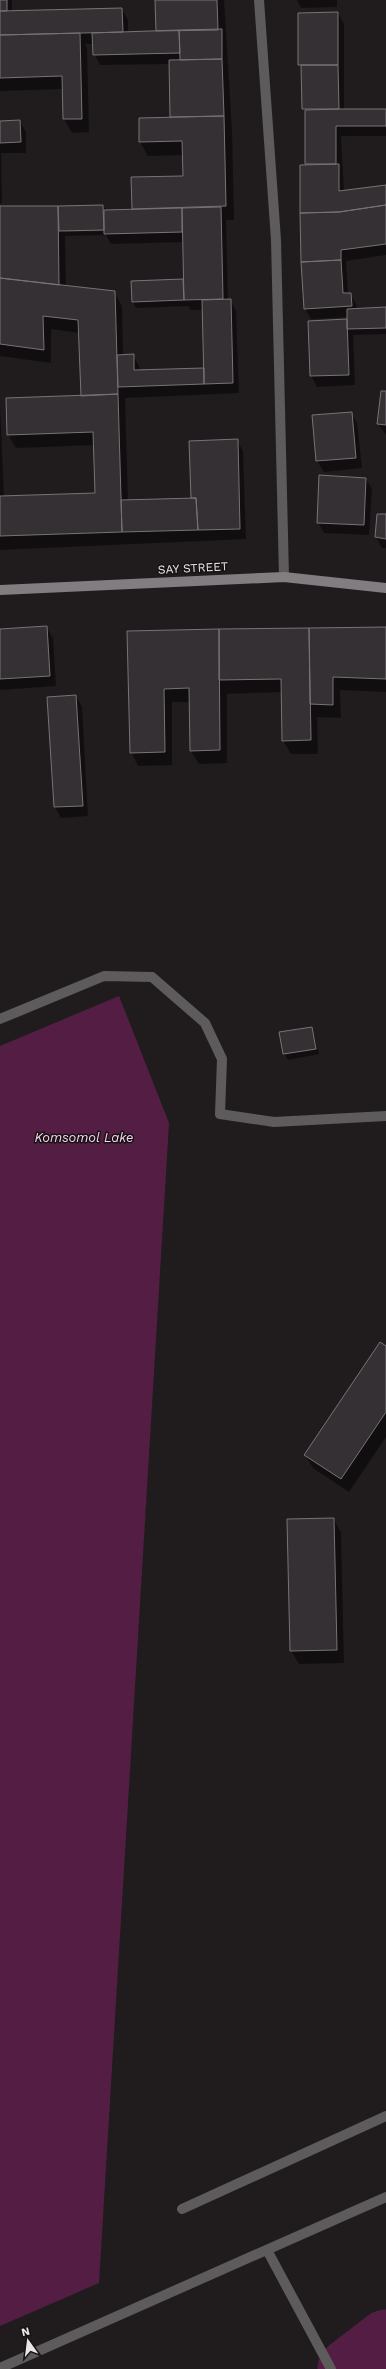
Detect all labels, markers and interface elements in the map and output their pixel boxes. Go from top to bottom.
street label: SAY STREET [158,559,228,577]
water label: Komsomol Lake [34,1130,134,1145]
north arrow [8,2321,48,2361]
text: N [20,2324,31,2339]

